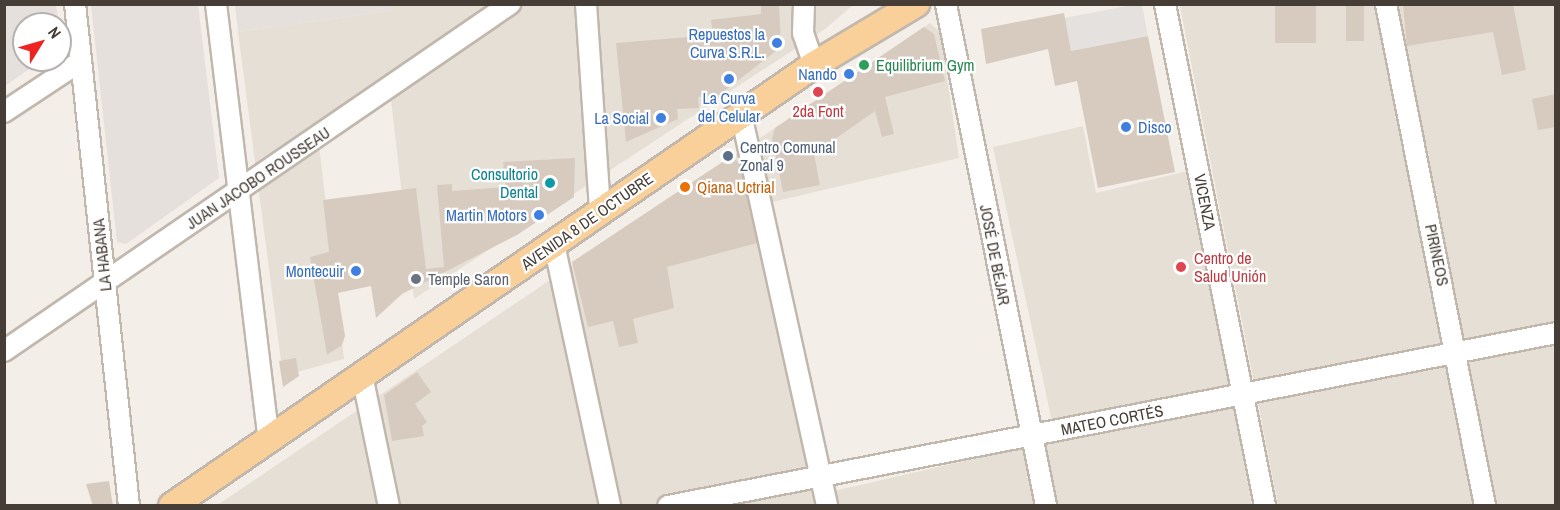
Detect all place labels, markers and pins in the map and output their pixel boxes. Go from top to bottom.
place label: Repuestos la Curva S.R.L. [688,24,765,62]
marker: Repuestos la Curva S.R.L. [770,36,784,50]
place label: Equilibrium Gym [876,55,974,75]
marker: Equilibrium Gym [857,58,871,72]
place label: Nando [798,64,837,84]
marker: Nando [842,67,856,81]
marker: La Curva del Celular [722,72,736,86]
marker: 2da Font [811,85,825,99]
place label: La Curva del Celular [698,88,760,126]
place label: 2da Font [792,101,844,121]
place label: La Social [594,108,649,128]
marker: La Social [654,111,668,125]
place label: Disco [1138,117,1172,137]
marker: Disco [1119,120,1133,134]
place label: Centro Comunal Zonal 9 [740,137,836,175]
marker: Centro Comunal Zonal 9 [721,149,735,163]
place label: Consultorio Dental [471,164,538,202]
marker: Consultorio Dental [543,176,557,190]
place label: Qiana Uctrial [697,177,774,197]
marker: Qiana Uctrial [678,180,692,194]
place label: Martin Motors [446,205,527,225]
marker: Martin Motors [532,208,546,222]
place label: Centro de Salud Unión [1194,248,1266,286]
marker: Centro de Salud Unión [1172,258,1190,276]
place label: Montecuir [286,261,344,281]
marker: Montecuir [349,264,363,278]
place label: Temple Saron [428,269,509,289]
marker: Temple Saron [409,272,423,286]

